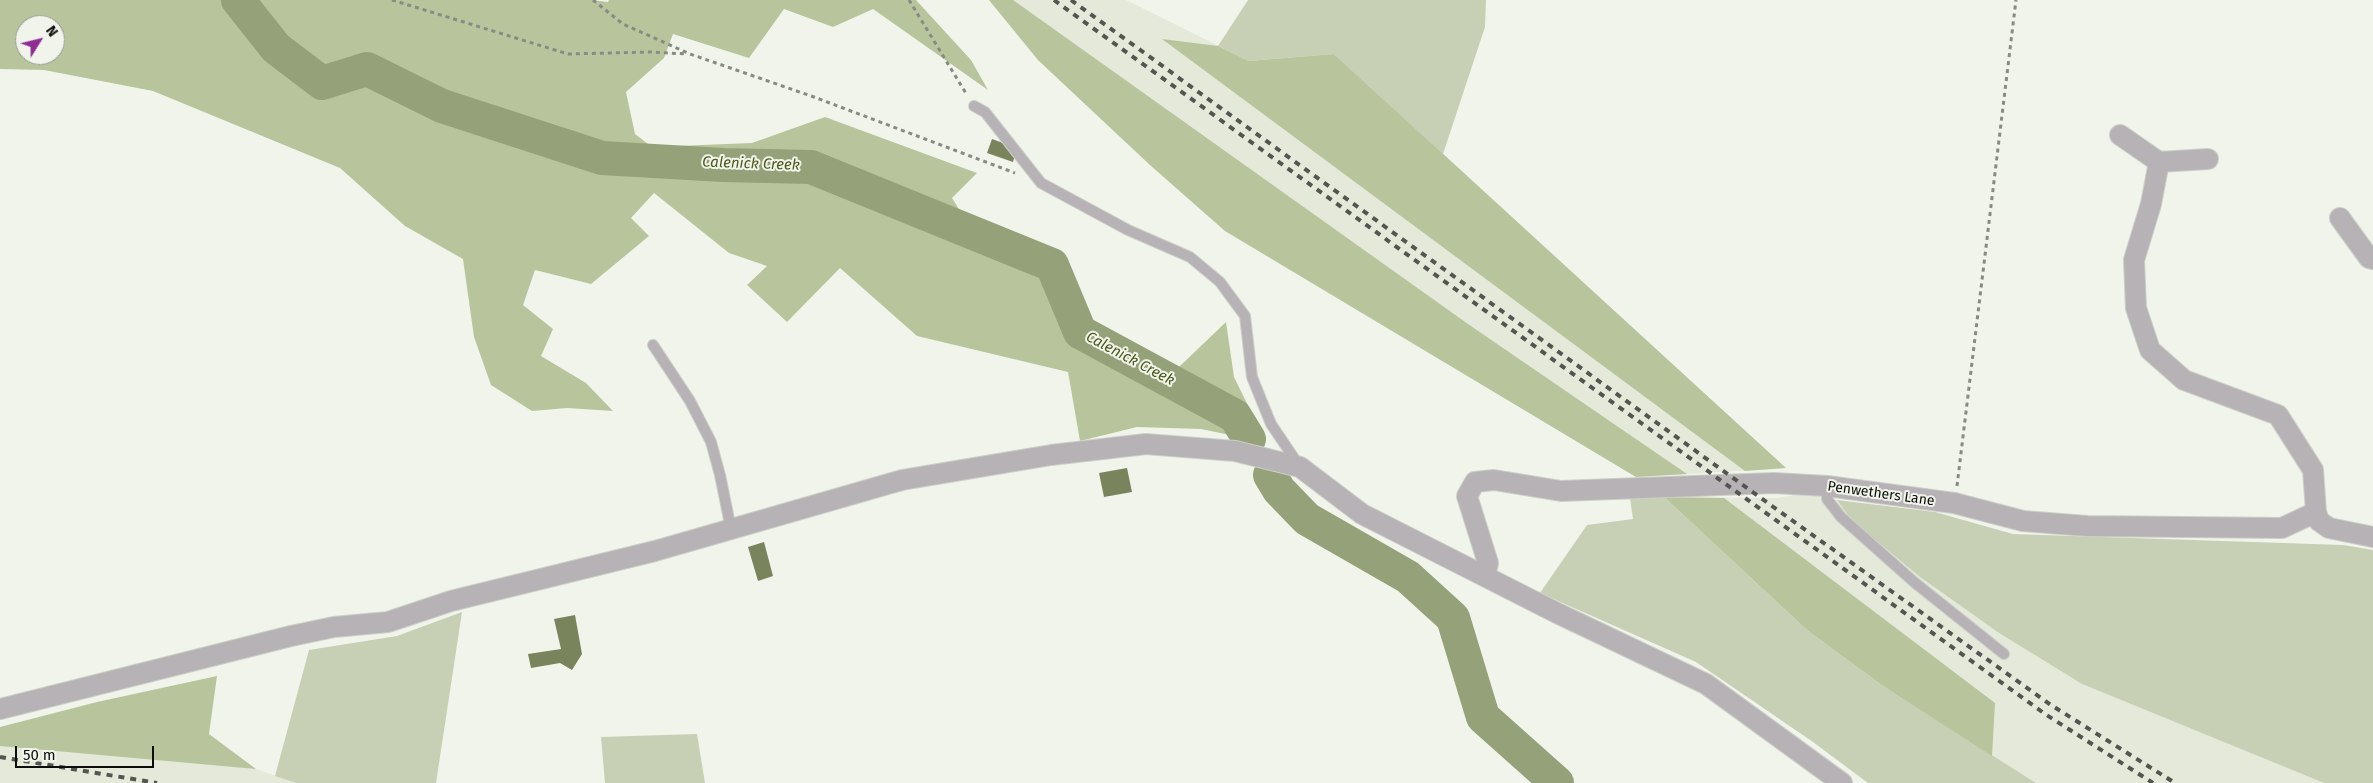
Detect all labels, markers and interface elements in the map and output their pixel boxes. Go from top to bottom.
north arrow [15,15,65,65]
text: N [42,23,61,40]
water label: Calenick Creek [702,153,800,175]
water label: Calenick Creek [1083,328,1177,390]
street label: Penwethers Lane [1826,478,1936,510]
scale bar [18,736,156,768]
text: 50 m [23,746,56,764]

